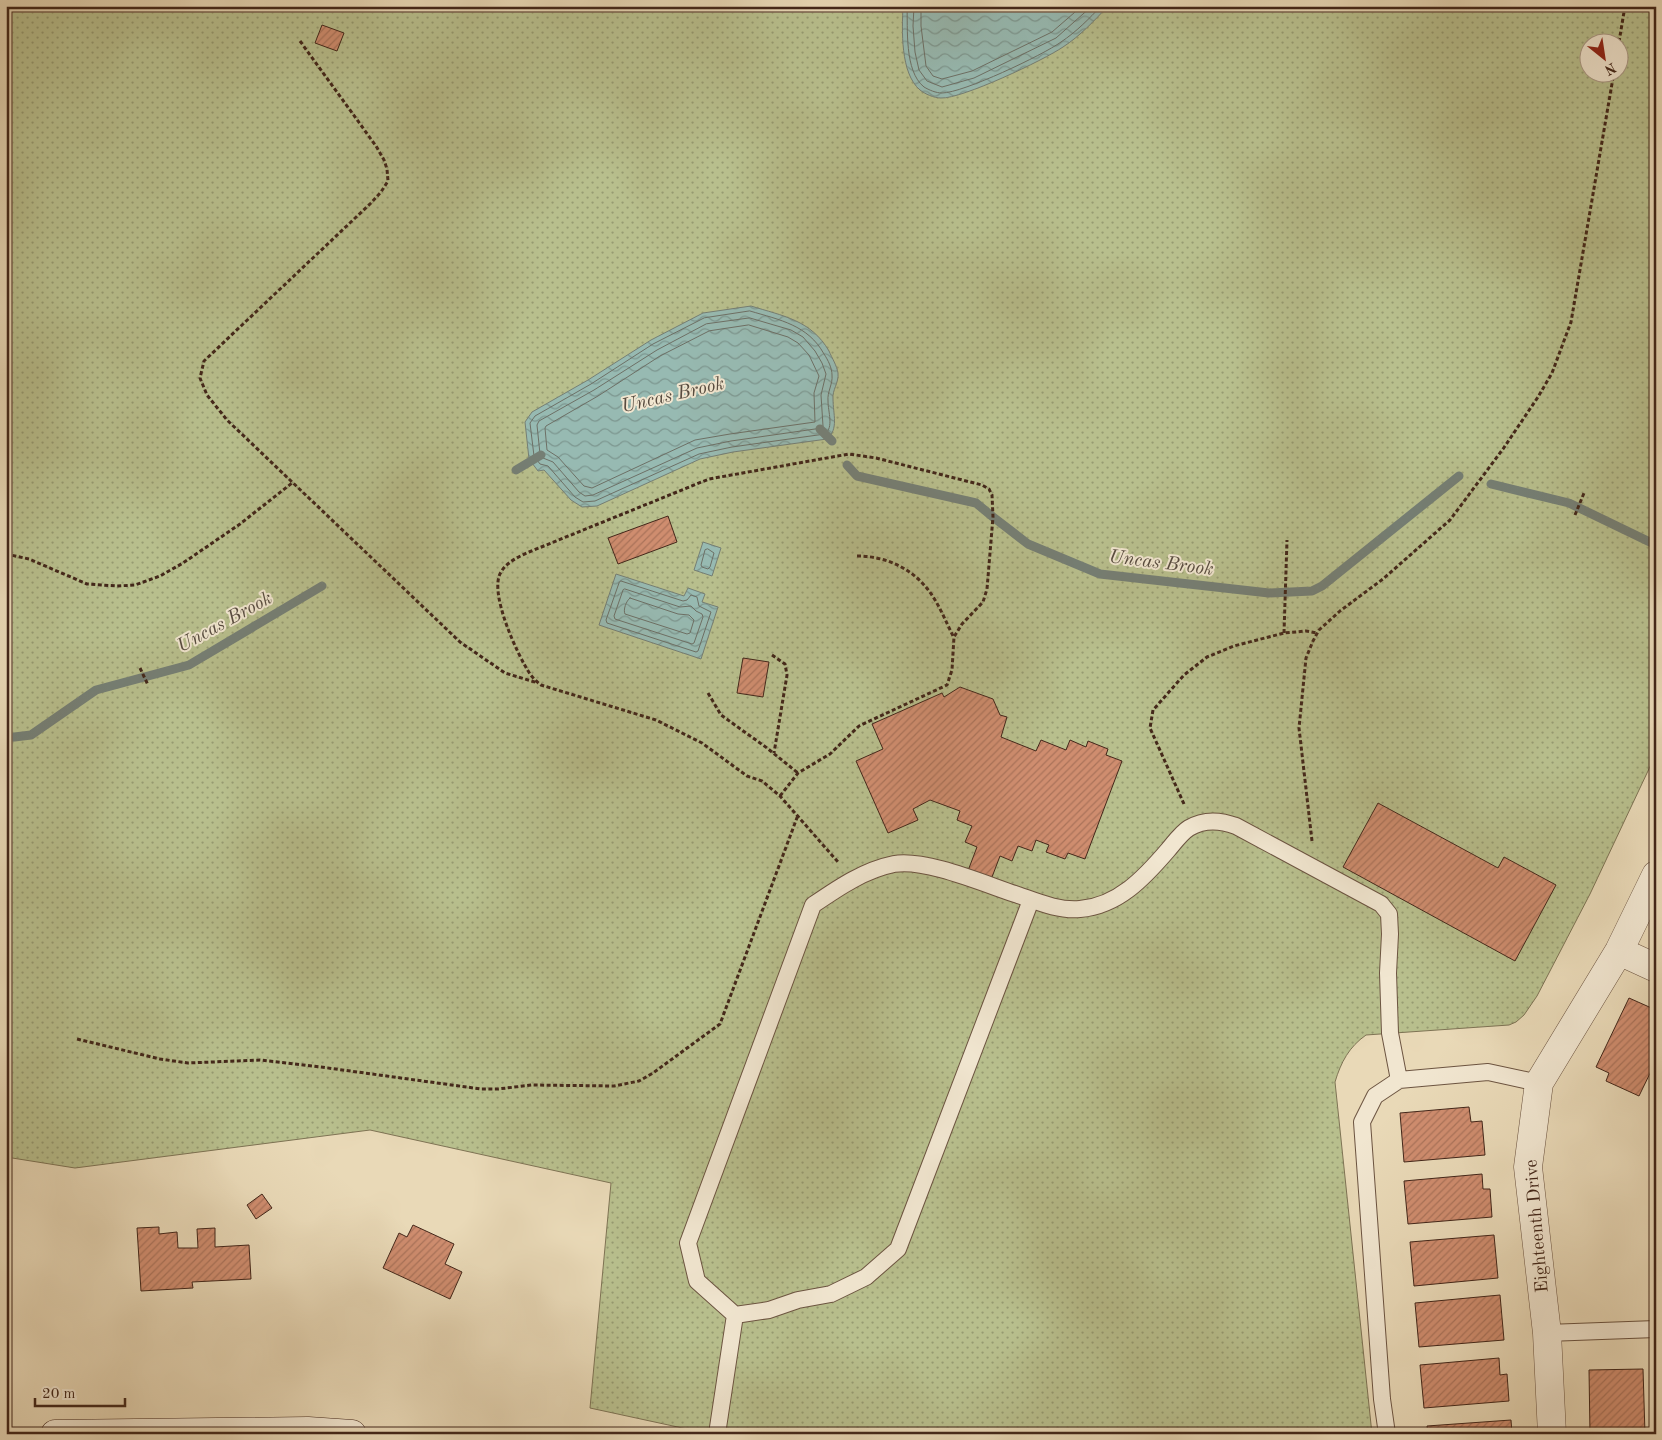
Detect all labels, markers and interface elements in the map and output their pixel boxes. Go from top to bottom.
north arrow [1580,32,1630,82]
text: N [1602,60,1618,77]
water label: Uncas Brook [619,375,727,417]
water label: Uncas Brook [1108,548,1214,580]
water label: Uncas Brook [174,589,276,657]
street label: Eighteenth Drive [1522,1159,1552,1293]
scale bar [35,1375,125,1407]
text: 20 m [42,1387,76,1402]

